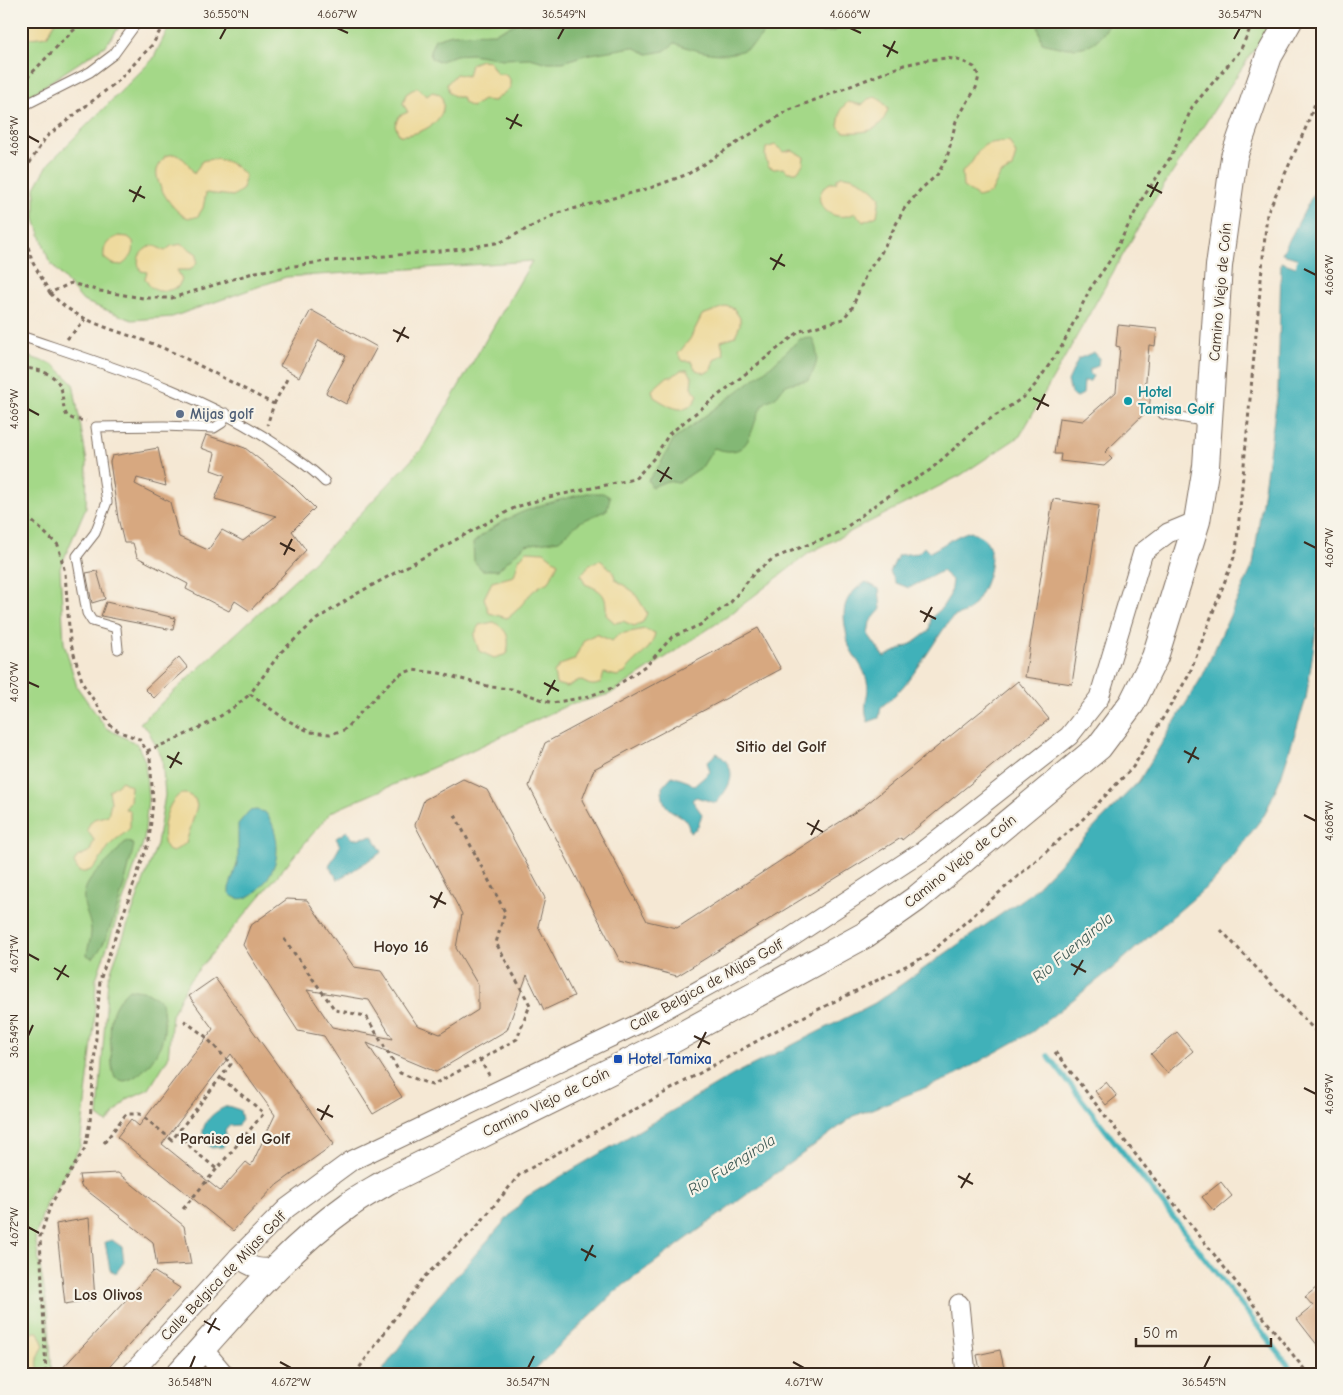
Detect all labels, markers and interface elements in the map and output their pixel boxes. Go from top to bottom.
text: 36.550°N [203,7,249,21]
text: 4.667°W [317,7,357,21]
text: 36.549°N [542,7,586,21]
text: 4.666°W [830,7,871,21]
text: 36.547°N [1218,7,1262,21]
text: 4.668°W [7,115,21,156]
street label: Camino Viejo de Coín [1205,222,1235,362]
text: 4.666°W [1322,254,1336,295]
place label: Hotel Tamisa Golf [1138,383,1215,418]
text: 4.669°W [7,388,21,429]
marker: Hotel Tamisa Golf [1122,395,1134,407]
place label: Mijas golf [190,405,255,423]
marker: Mijas golf [174,408,186,420]
text: 4.667°W [1322,528,1336,568]
text: 4.670°W [7,661,21,702]
district label: Sitio del Golf [736,738,827,756]
text: 4.668°W [1322,800,1336,841]
street label: Camino Viejo de Coín [900,810,1020,912]
water label: Rio Fuengirola [1029,909,1117,987]
text: 4.671°W [7,934,21,973]
street label: Calle Belgica de Mijas Golf [626,935,787,1035]
district label: Hoyo 16 [373,938,429,956]
text: 36.549°N [7,1014,21,1058]
place label: Hotel Tamixa [628,1050,712,1068]
marker: Hotel Tamixa [612,1053,624,1065]
street label: Camino Viejo de Coín [480,1063,612,1141]
text: 4.669°W [1322,1073,1336,1114]
district label: Paraiso del Golf [180,1130,291,1148]
water label: Rio Fuengirola [685,1131,779,1199]
text: 4.672°W [7,1207,21,1247]
street label: Calle Belgica de Mijas Golf [157,1207,290,1344]
district label: Los Olivos [74,1286,142,1304]
scale bar [1136,1315,1270,1347]
text: 50 m [1143,1324,1178,1342]
text: 36.548°N [168,1375,212,1389]
text: 4.672°W [271,1375,311,1389]
text: 36.547°N [506,1375,550,1389]
text: 4.671°W [785,1375,824,1389]
text: 36.545°N [1182,1375,1226,1389]

